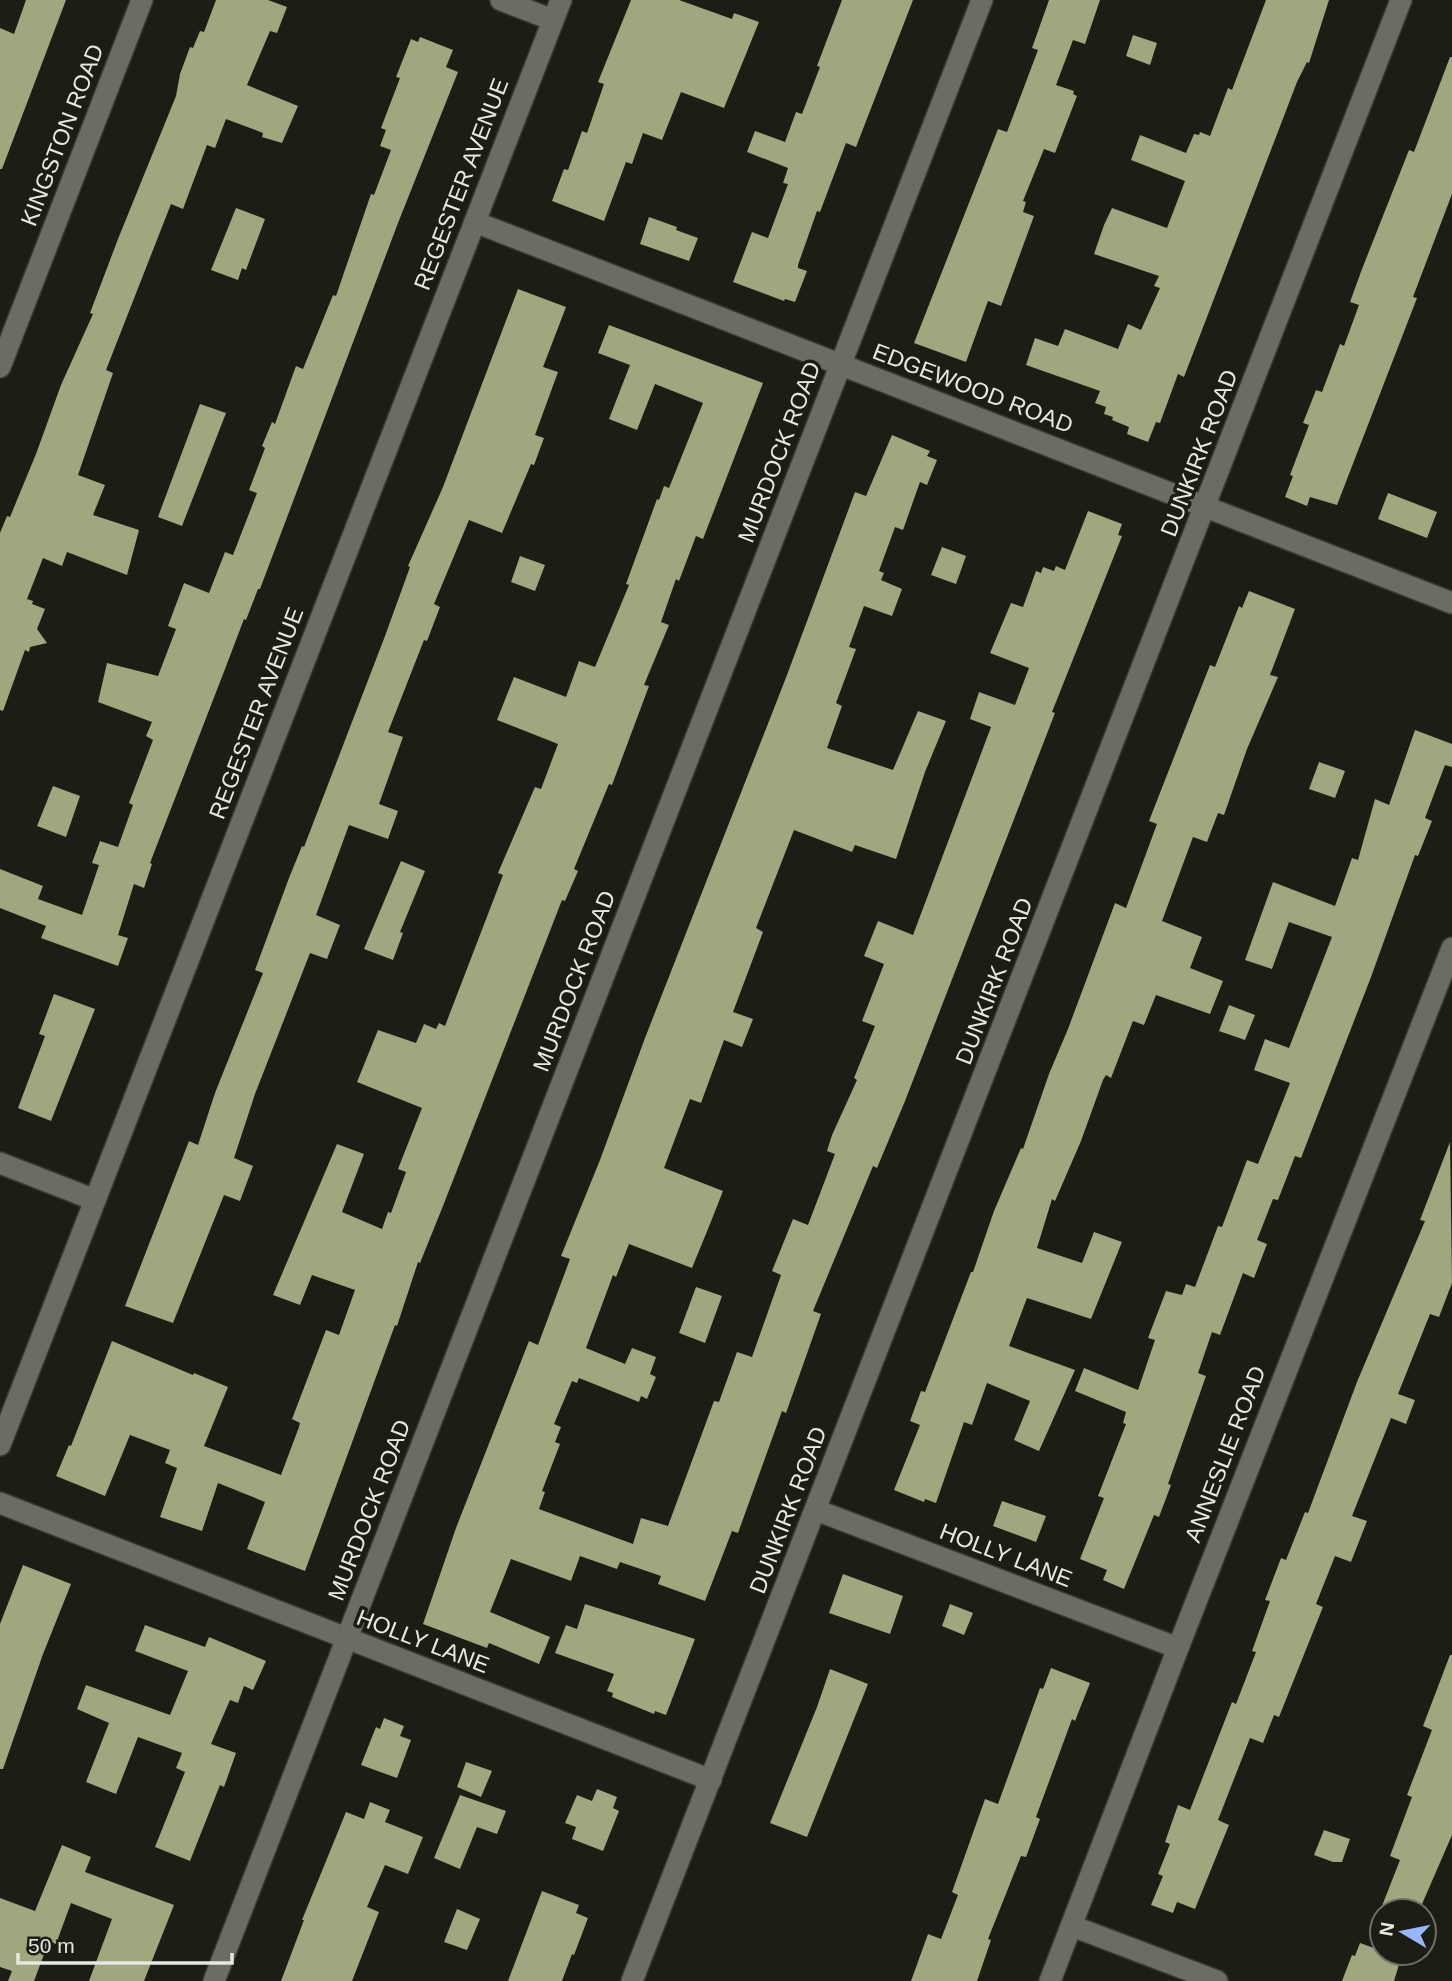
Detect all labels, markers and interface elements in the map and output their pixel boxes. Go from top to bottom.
street label: KINGSTON ROAD [15,40,109,230]
street label: REGESTER AVENUE [409,75,513,293]
street label: EDGEWOOD ROAD [869,338,1077,438]
street label: MURDOCK ROAD [733,358,825,546]
street label: DUNKIRK ROAD [1155,366,1243,540]
street label: REGESTER AVENUE [204,604,308,822]
street label: MURDOCK ROAD [528,887,620,1075]
street label: DUNKIRK ROAD [950,894,1038,1068]
street label: ANNESLIE ROAD [1179,1362,1271,1546]
street label: MURDOCK ROAD [323,1416,415,1604]
street label: DUNKIRK ROAD [744,1423,832,1597]
street label: HOLLY LANE [936,1518,1076,1592]
street label: HOLLY LANE [353,1604,493,1678]
north arrow [1368,1897,1438,1967]
text: N [1375,1921,1398,1938]
scale bar [18,1922,231,1966]
text: 50 m [28,1934,75,1957]

